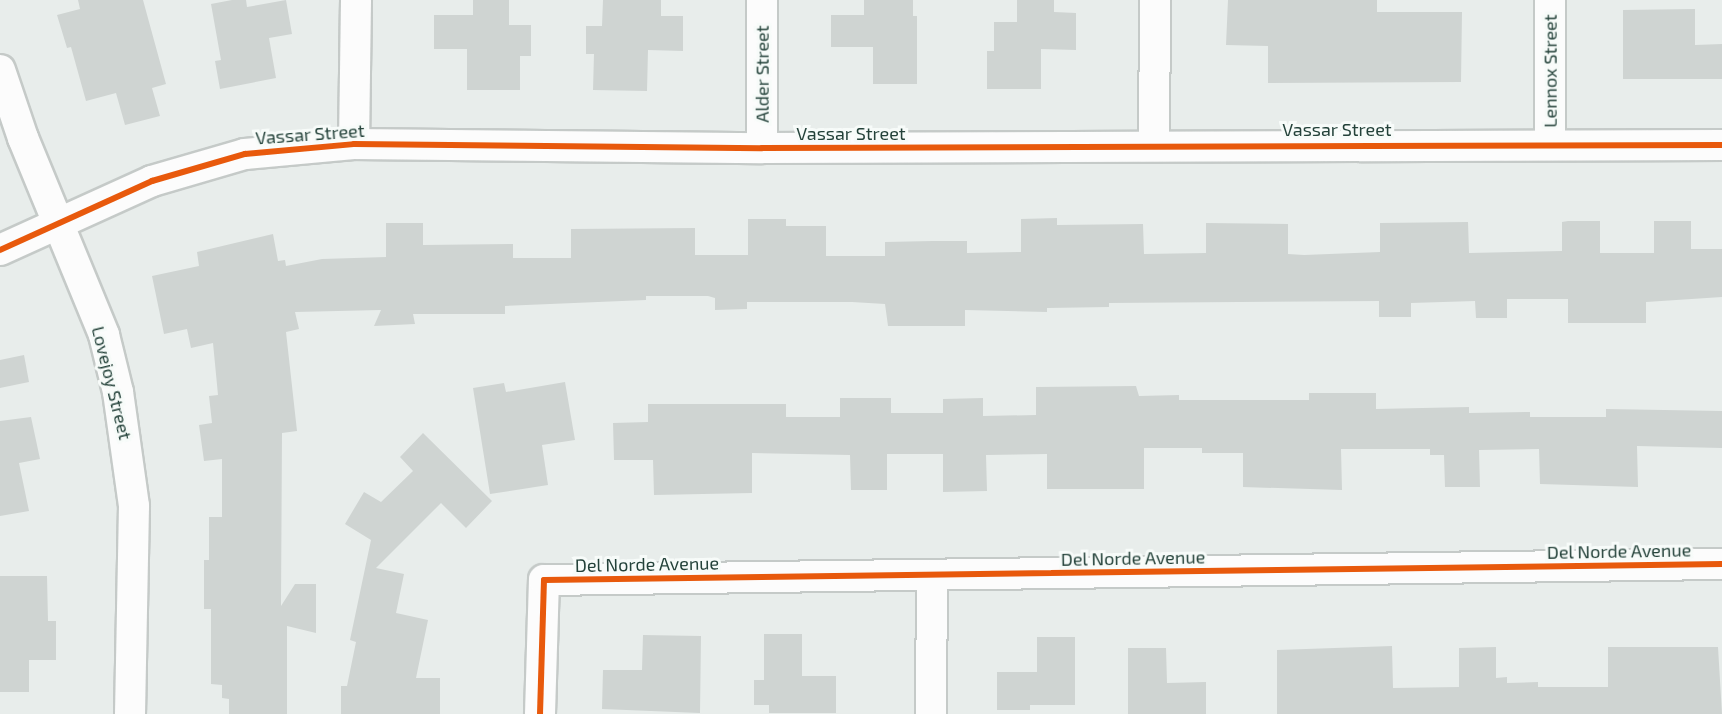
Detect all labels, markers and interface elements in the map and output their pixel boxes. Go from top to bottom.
street label: Lennox Street [1539,14,1561,128]
street label: Alder Street [751,25,773,123]
street label: Vassar Street [1282,118,1392,140]
street label: Vassar Street [254,119,366,149]
street label: Vassar Street [796,122,906,144]
street label: Lovejoy Street [87,324,137,442]
street label: Del Norde Avenue [1546,539,1692,563]
street label: Del Norde Avenue [1060,546,1206,570]
street label: Del Norde Avenue [574,552,720,576]

